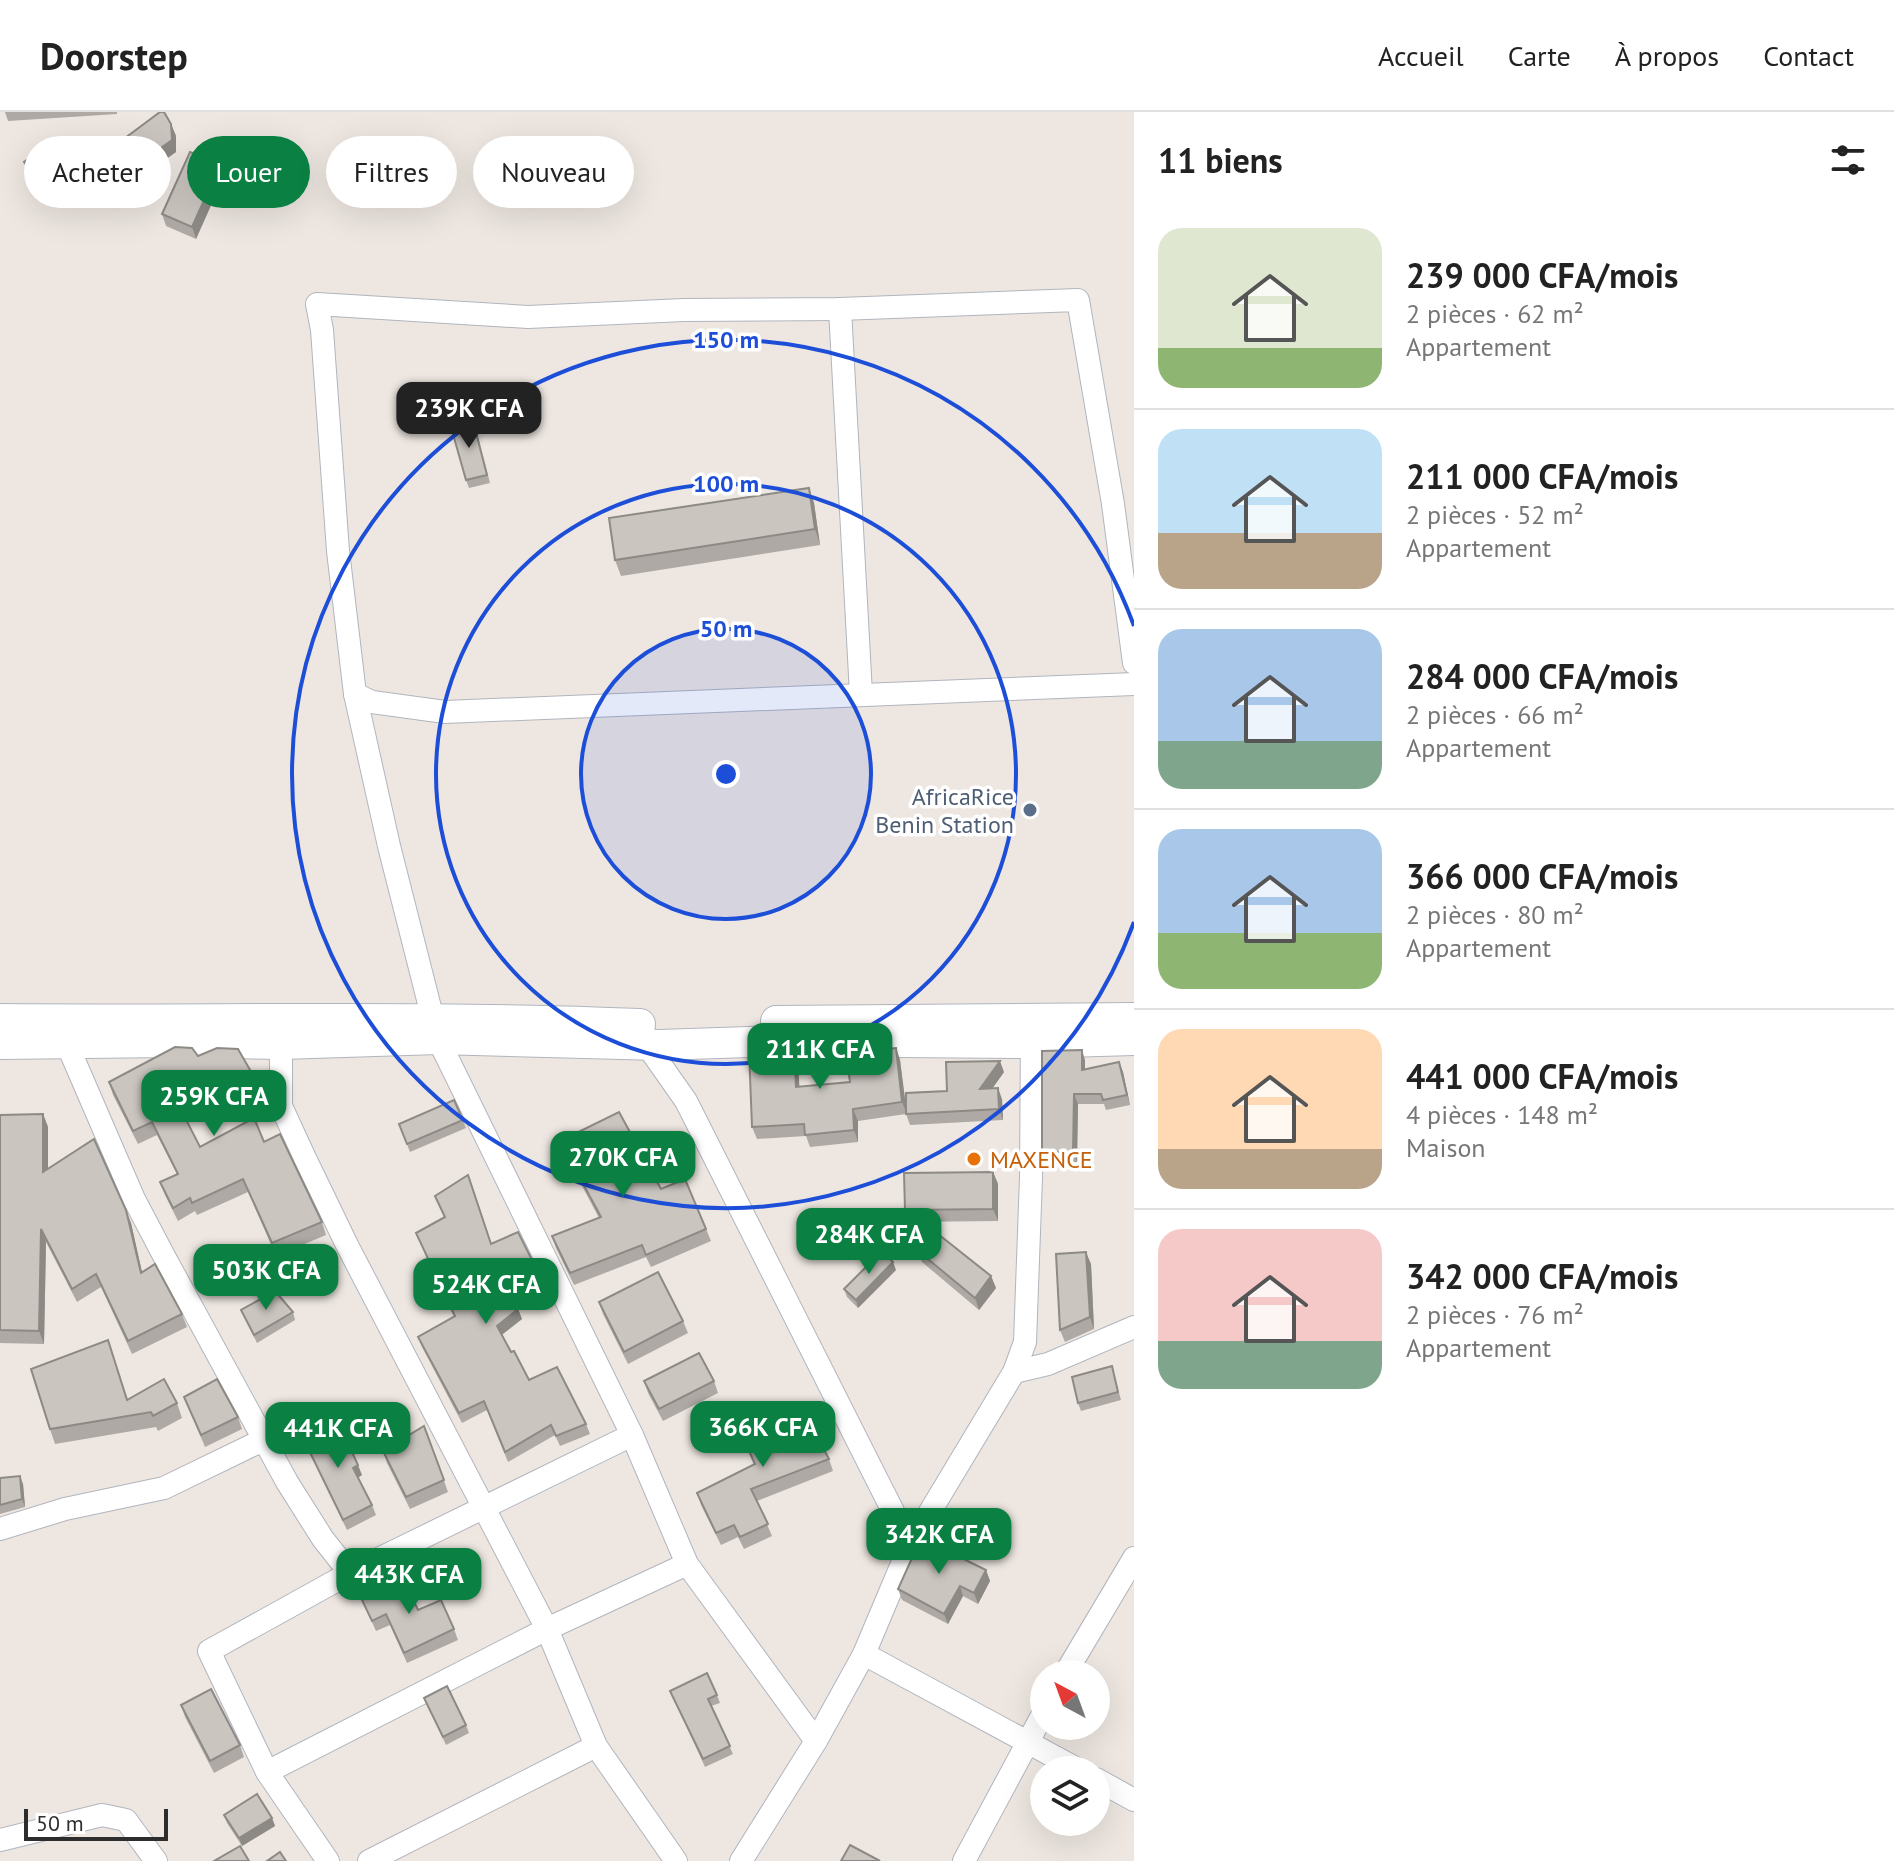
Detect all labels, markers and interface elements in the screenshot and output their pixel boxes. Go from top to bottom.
text: Doorstep [40,31,188,80]
text: Accueil [1378,37,1464,74]
text: Carte [1508,37,1571,74]
text: À propos [1615,37,1719,74]
text: Contact [1763,37,1854,74]
chip: Acheter [24,136,171,208]
chip: Louer [187,136,310,208]
chip: Filtres [326,136,457,208]
chip: Nouveau [473,136,634,208]
text: 11 biens [1158,138,1283,182]
icon: filters [1826,138,1870,182]
text: 239 000 CFA/mois [1406,253,1678,297]
icon: home [1222,260,1318,356]
text: 2 pièces · 62 m² [1406,297,1584,330]
text: 150 m [693,324,759,355]
text: Appartement [1406,330,1551,363]
pin: 239K CFA [386,382,552,450]
text: 239K CFA [414,391,524,424]
text: 211 000 CFA/mois [1406,454,1678,498]
icon: home [1222,461,1318,557]
text: 100 m [693,468,759,499]
text: 2 pièces · 52 m² [1406,498,1584,531]
text: Appartement [1406,531,1551,564]
text: 50 m [700,613,752,644]
text: 284 000 CFA/mois [1406,654,1678,698]
icon: home [1222,661,1318,757]
text: 2 pièces · 66 m² [1406,698,1584,731]
text: Appartement [1406,731,1551,764]
centre of rings [712,760,740,788]
place label: AfricaRice Benin Station [875,781,1014,840]
marker: AfricaRice Benin Station [1021,801,1039,819]
text: 366 000 CFA/mois [1406,854,1678,898]
icon: home [1222,861,1318,957]
text: 2 pièces · 80 m² [1406,898,1584,931]
text: Appartement [1406,931,1551,964]
pin: 211K CFA [737,1023,903,1091]
text: 211K CFA [765,1032,875,1065]
text: 441 000 CFA/mois [1406,1054,1678,1098]
icon: home [1222,1061,1318,1157]
pin: 259K CFA [131,1070,297,1138]
text: 259K CFA [159,1079,269,1112]
text: 4 pièces · 148 m² [1406,1098,1598,1131]
pin: 270K CFA [540,1131,706,1199]
text: Maison [1406,1131,1486,1164]
text: 270K CFA [568,1140,678,1173]
place label: MAXENCE [990,1144,1093,1175]
marker: MAXENCE [965,1150,983,1168]
pin: 284K CFA [786,1208,952,1276]
text: 284K CFA [814,1217,924,1250]
pin: 503K CFA [183,1244,349,1312]
text: 503K CFA [211,1253,321,1286]
text: 342 000 CFA/mois [1406,1254,1678,1298]
pin: 524K CFA [403,1258,569,1326]
icon: home [1222,1261,1318,1357]
text: 524K CFA [431,1267,541,1300]
text: 2 pièces · 76 m² [1406,1298,1584,1331]
text: Appartement [1406,1331,1551,1364]
pin: 366K CFA [680,1401,846,1469]
pin: 441K CFA [255,1402,421,1470]
text: 366K CFA [708,1410,818,1443]
text: 441K CFA [283,1411,393,1444]
pin: 342K CFA [856,1508,1022,1576]
text: 342K CFA [884,1517,994,1550]
pin: 443K CFA [326,1548,492,1616]
text: 443K CFA [354,1557,464,1590]
north arrow [1030,1660,1110,1740]
map controls [1030,1660,1110,1836]
button: layers [1030,1756,1110,1836]
scale bar [24,1805,168,1841]
text: 50 m [36,1809,84,1837]

